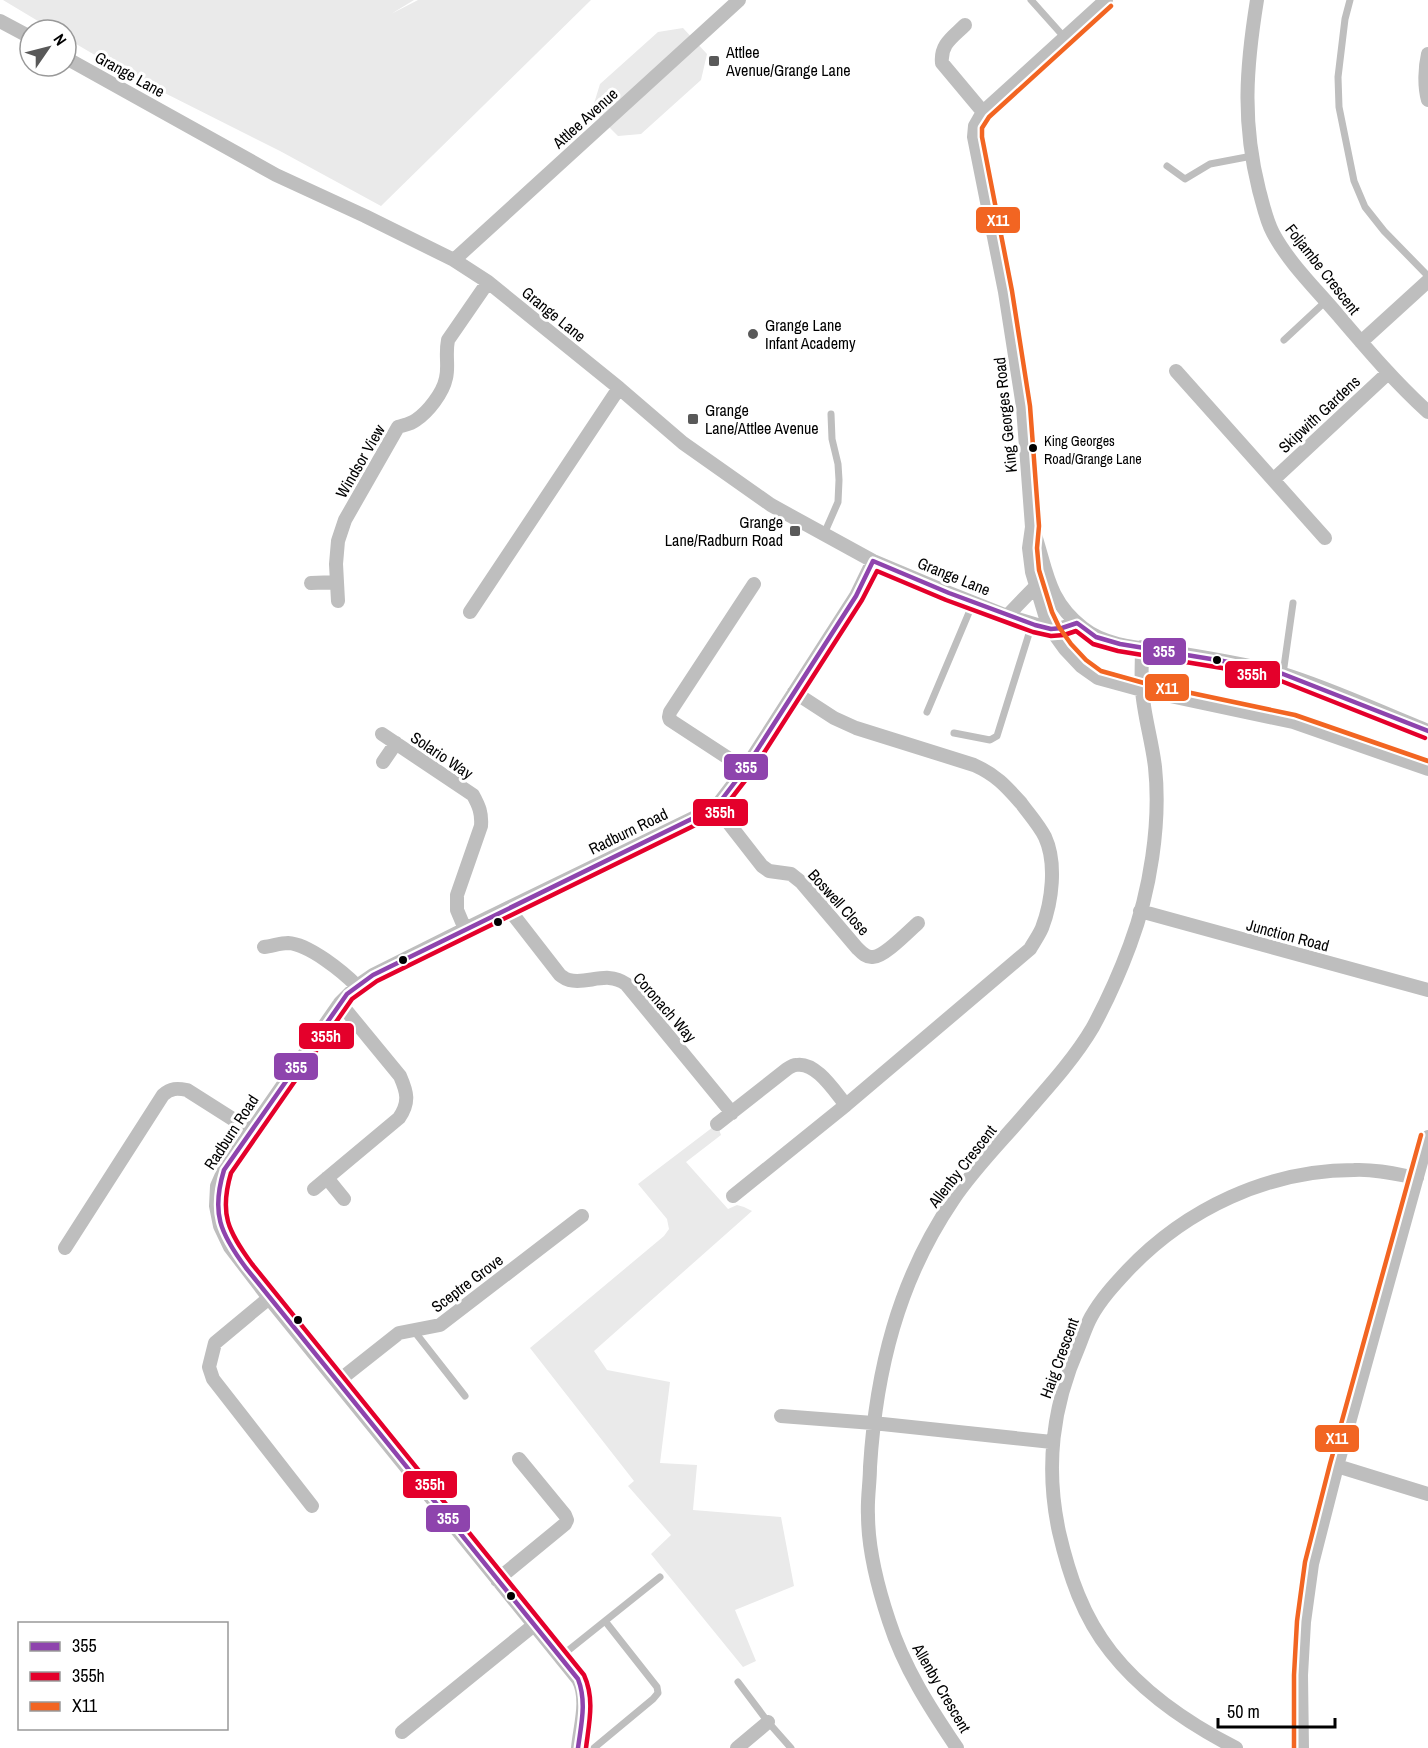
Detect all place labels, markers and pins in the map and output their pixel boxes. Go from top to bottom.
place label: Attlee Avenue/Grange Lane [725,41,851,81]
marker: Attlee Avenue/Grange Lane [707,54,721,68]
place label: Grange Lane Infant Academy [765,314,856,354]
marker: Grange Lane Infant Academy [746,327,760,341]
place label: Grange Lane/Attlee Avenue [705,399,819,439]
marker: Grange Lane/Attlee Avenue [686,412,700,426]
place label: King Georges Road/Grange Lane [1044,432,1142,468]
marker: King Georges Road/Grange Lane [1027,442,1039,454]
place label: Grange Lane/Radburn Road [665,511,783,551]
marker: Grange Lane/Radburn Road [788,524,802,538]
unlabelled marker [1211,654,1223,666]
unlabelled marker [492,916,504,928]
unlabelled marker [397,954,409,966]
unlabelled marker [292,1314,304,1326]
unlabelled marker [505,1590,517,1602]

